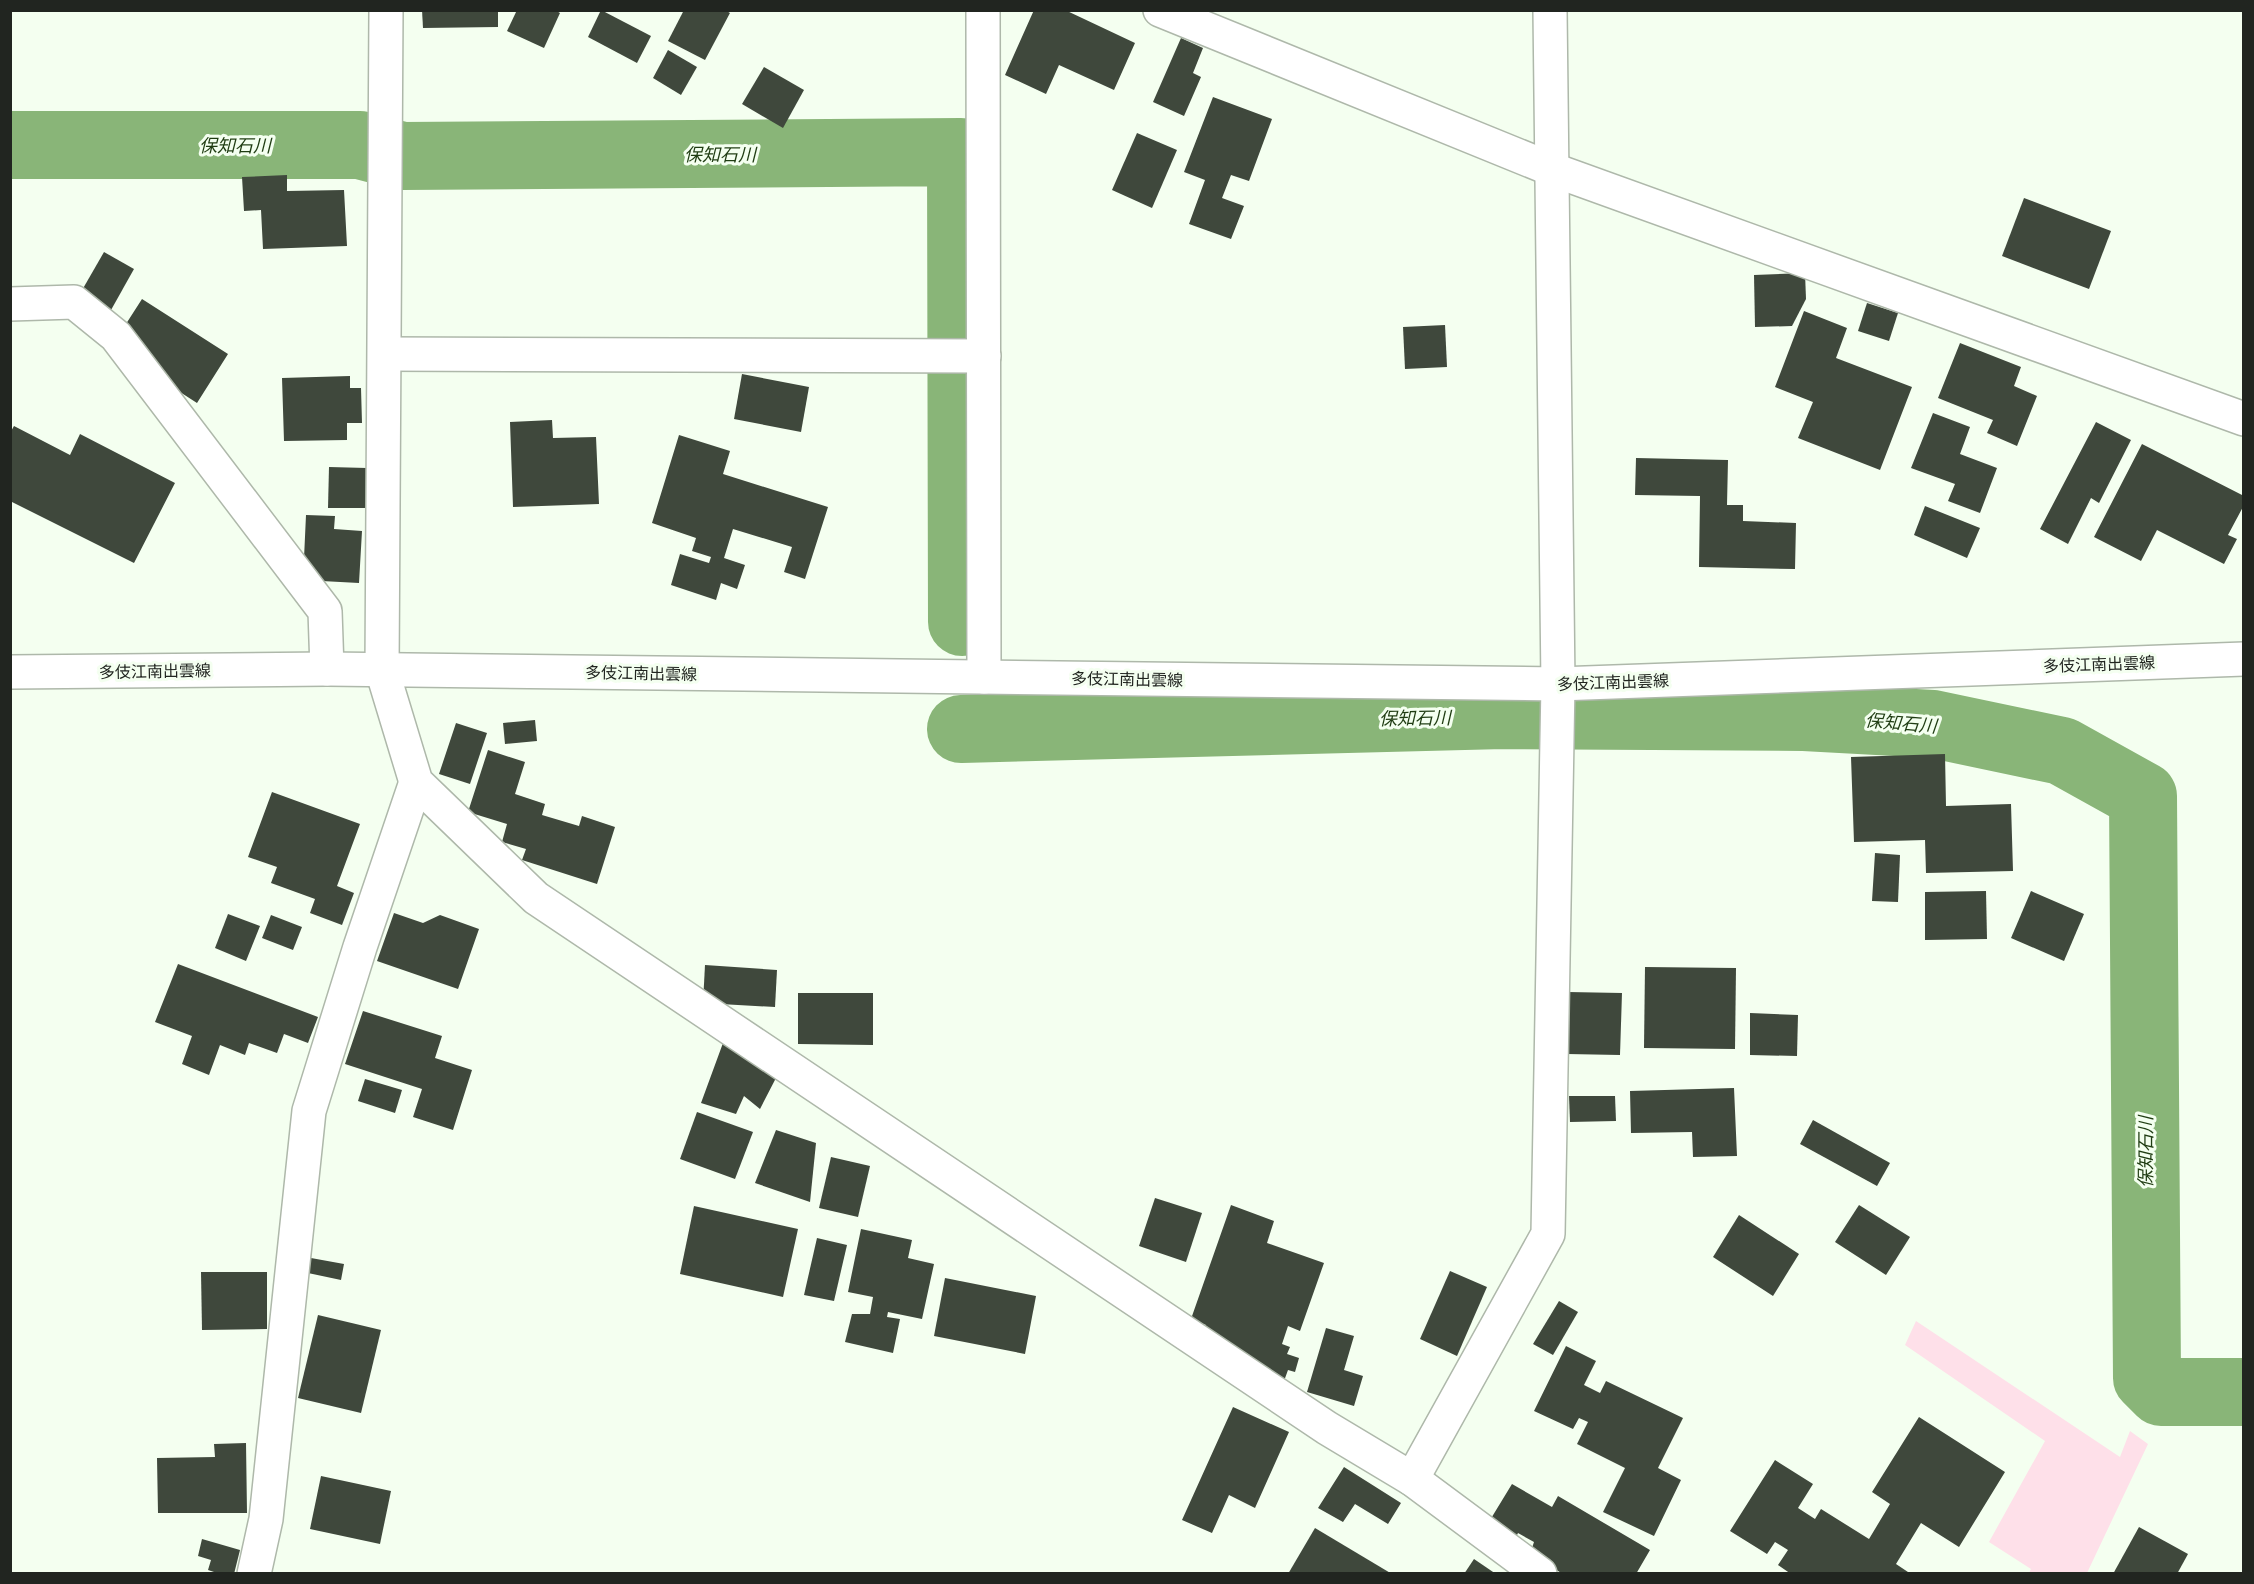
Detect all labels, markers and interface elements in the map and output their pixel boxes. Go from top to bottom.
water label: 保知石川 [199,133,273,158]
water label: 保知石川 [684,142,758,167]
street label: 多伎江南出雲線 [2043,651,2155,677]
street label: 多伎江南出雲線 [99,659,211,683]
street label: 多伎江南出雲線 [585,661,697,685]
street label: 多伎江南出雲線 [1071,667,1183,691]
street label: 多伎江南出雲線 [1557,669,1669,695]
water label: 保知石川 [1379,705,1453,731]
water label: 保知石川 [1864,707,1940,739]
water label: 保知石川 [2133,1114,2158,1188]

